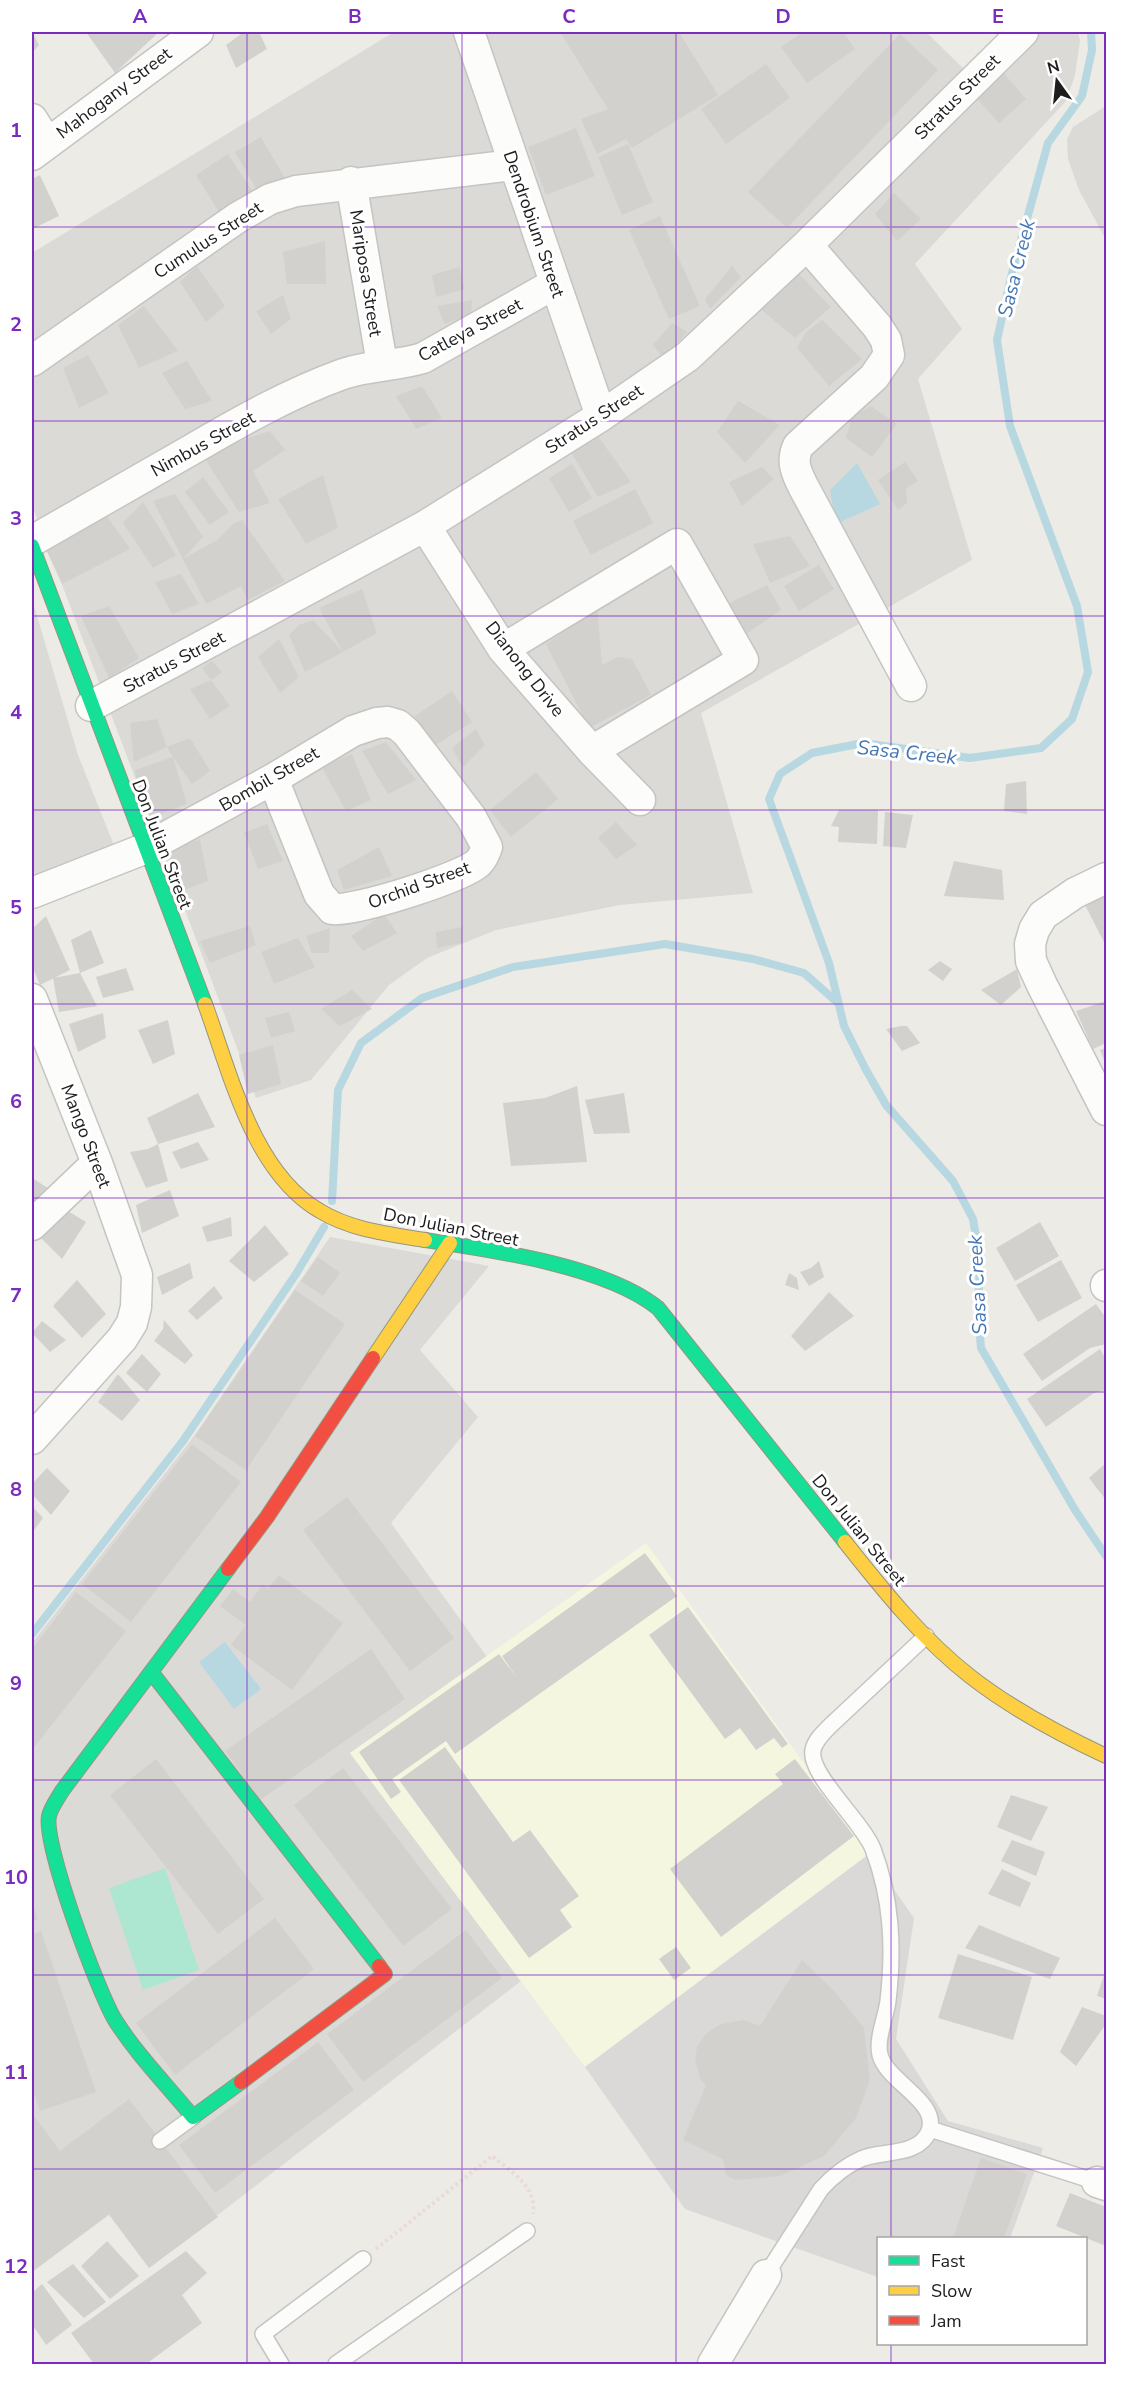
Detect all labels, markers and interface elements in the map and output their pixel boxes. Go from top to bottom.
text: A [133,3,148,30]
text: B [348,3,362,30]
text: C [562,3,576,30]
text: D [775,3,791,30]
text: E [992,3,1004,30]
street label: Mahogany Street [52,41,177,144]
street label: Stratus Street [909,48,1006,145]
north arrow [1027,51,1087,111]
text: N [1045,55,1062,80]
text: 1 [10,117,22,144]
street label: Dendrobium Street [498,147,571,301]
street label: Cumulus Street [149,195,268,284]
street label: Mariposa Street [344,208,388,339]
water label: Sasa Creek [991,215,1042,320]
street label: Catleya Street [414,292,527,368]
text: 2 [10,311,22,338]
street label: Stratus Street [540,378,648,460]
street label: Nimbus Street [147,405,260,483]
text: 3 [10,505,22,532]
street label: Dianong Drive [480,616,570,722]
street label: Stratus Street [119,625,230,699]
text: 4 [10,699,22,726]
water label: Sasa Creek [856,734,959,771]
street label: Bombil Street [215,740,324,817]
street label: Don Julian Street [126,776,198,913]
street label: Orchid Street [365,855,474,915]
text: 5 [10,894,22,921]
street label: Mango Street [55,1081,117,1192]
text: 6 [10,1088,22,1115]
street label: Don Julian Street [381,1202,521,1252]
water label: Sasa Creek [961,1233,994,1336]
text: 7 [10,1282,22,1309]
street label: Don Julian Street [807,1469,912,1591]
text: 8 [10,1476,22,1503]
text: 9 [10,1670,22,1697]
text: 10 [4,1864,28,1891]
text: 11 [4,2059,28,2086]
legend [877,2237,1087,2345]
text: Fast [931,2249,966,2273]
text: 12 [4,2253,28,2280]
text: Slow [931,2279,972,2303]
text: Jam [930,2309,962,2333]

